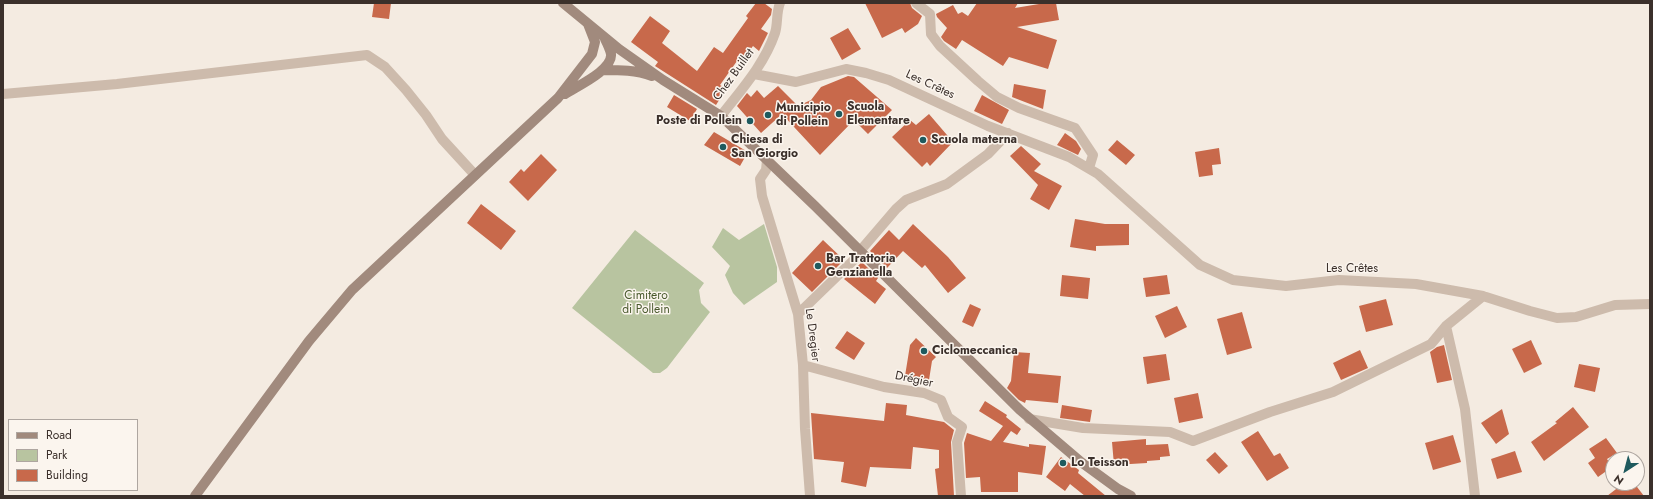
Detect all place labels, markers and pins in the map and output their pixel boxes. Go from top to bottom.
place label: Scuola Elementare [847,100,910,128]
place label: Municipio di Pollein [776,101,831,129]
marker: Scuola Elementare [834,109,844,119]
marker: Municipio di Pollein [763,110,773,120]
place label: Poste di Pollein [656,114,742,128]
marker: Poste di Pollein [745,116,755,126]
place label: Chiesa di San Giorgio [731,133,798,161]
place label: Scuola materna [931,133,1017,147]
marker: Scuola materna [918,135,928,145]
marker: Chiesa di San Giorgio [718,142,728,152]
place label: Bar Trattoria Genzianella [826,252,896,280]
marker: Bar Trattoria Genzianella [813,261,823,271]
place label: Ciclomeccanica [932,344,1018,358]
marker: Ciclomeccanica [919,346,929,356]
place label: Lo Teisson [1071,456,1129,470]
marker: Lo Teisson [1058,458,1068,468]

